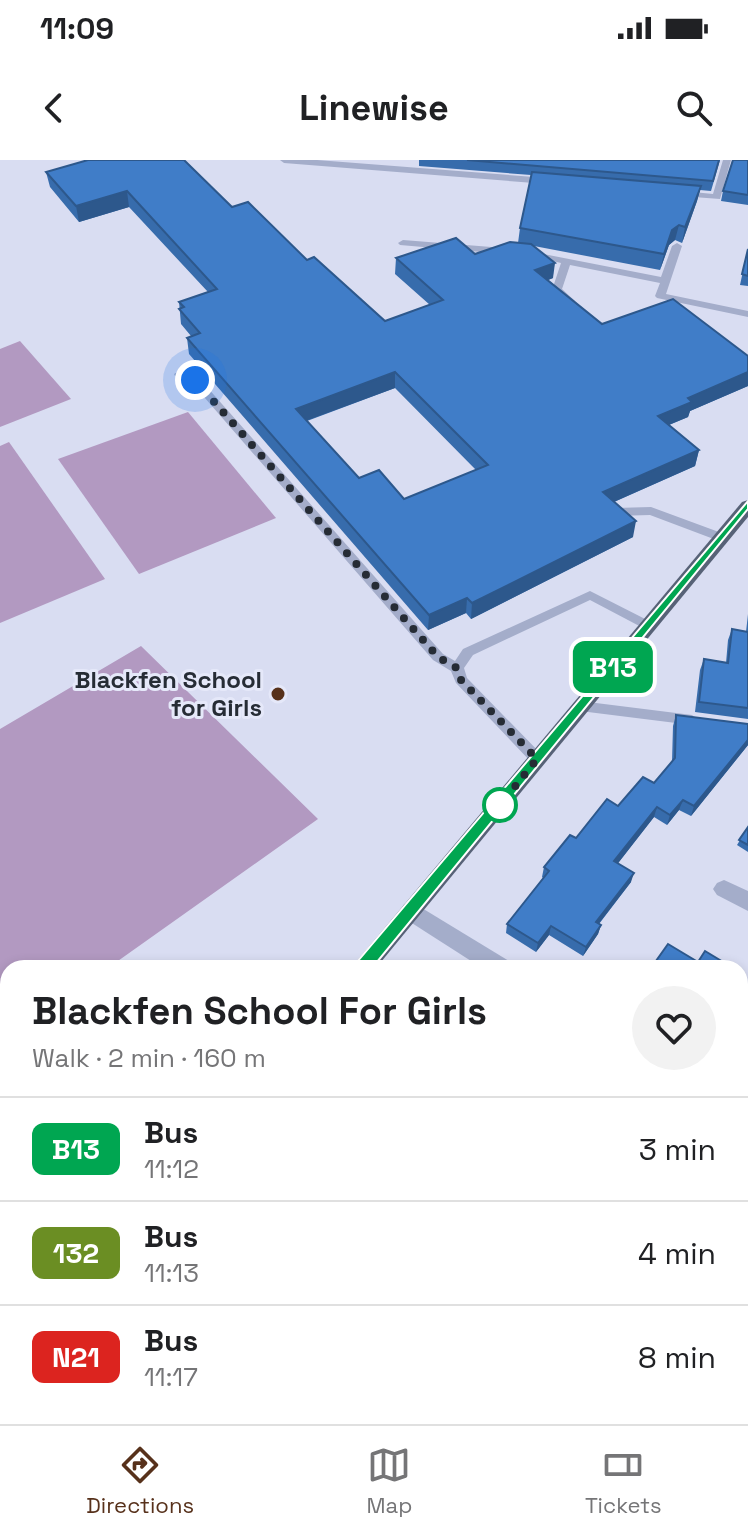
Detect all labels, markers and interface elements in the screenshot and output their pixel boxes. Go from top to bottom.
text: 11:09 [40,9,114,48]
text: Linewise [299,85,449,131]
icon: back [32,86,76,130]
icon: search [672,86,716,130]
your location [175,360,215,400]
line badge: B13 [567,641,659,693]
text: B13 [589,649,637,685]
place label: Blackfen School for Girls [74,664,262,723]
marker: Blackfen School for Girls [269,685,287,703]
unlabelled marker [483,788,517,822]
button: heart [632,986,716,1070]
text: Blackfen School For Girls [32,987,487,1035]
text: Walk · 2 min · 160 m [32,1041,266,1075]
text: Bus [144,1113,198,1152]
text: 3 min [639,1130,716,1169]
text: B13 [52,1131,100,1167]
text: 11:12 [144,1152,199,1186]
text: Bus [144,1217,198,1256]
text: 4 min [638,1234,716,1273]
text: 132 [53,1235,99,1271]
text: 11:13 [144,1256,199,1290]
text: Bus [144,1321,198,1360]
text: 8 min [638,1338,716,1377]
text: N21 [52,1339,100,1375]
text: 11:17 [144,1360,198,1394]
tab: Directions [86,1443,194,1519]
tab: Map [367,1443,412,1519]
tab: Tickets [585,1443,662,1519]

